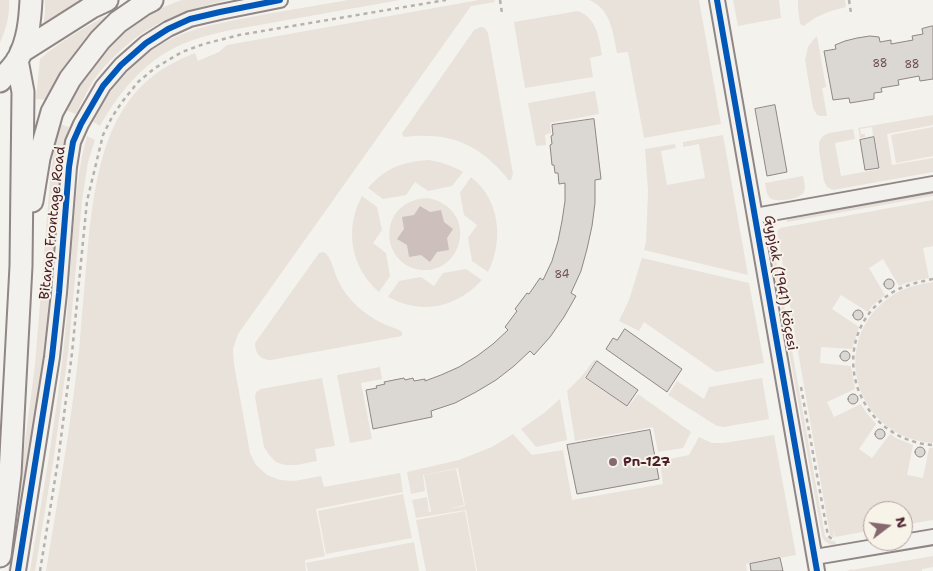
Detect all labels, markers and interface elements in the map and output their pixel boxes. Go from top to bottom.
house number: 88 [872,57,888,71]
house number: 88 [904,58,920,72]
street label: Bitarap Frontage Road [37,145,69,301]
street label: Gypjak (1941) köçesi [760,214,800,352]
house number: 84 [555,268,569,282]
place label: Рп-127 [623,454,670,470]
marker: Рп-127 [607,456,619,468]
north arrow [863,501,913,551]
text: N [891,515,912,530]

